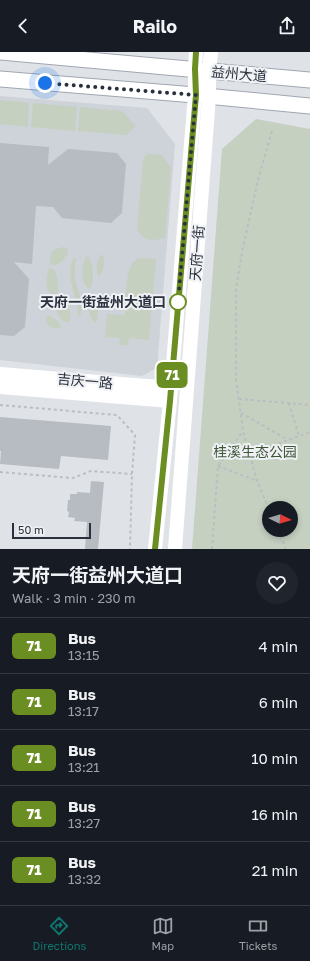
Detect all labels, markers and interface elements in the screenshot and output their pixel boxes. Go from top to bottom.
icon: back [12,15,34,37]
text: Railo [133,15,177,37]
icon: share [276,15,298,37]
street label: 益州大道 [210,63,268,84]
your location [35,73,55,93]
street label: 天府一街 [186,224,207,281]
place label: 天府一街益州大道口 [40,293,166,310]
marker: 天府一街益州大道口 [169,293,187,311]
line badge: 71 [154,362,190,388]
text: 71 [165,366,179,383]
street label: 吉庆一路 [56,370,114,391]
park label: 桂溪生态公园 [213,443,297,460]
north arrow [262,501,298,537]
map controls [262,501,298,537]
scale bar [12,521,91,540]
text: 50 m [18,523,44,536]
button: heart [256,562,298,604]
text: 天府一街益州大道口 [12,563,183,586]
text: Walk · 3 min · 230 m [12,590,135,606]
text: Bus [68,629,96,647]
text: 71 [27,637,41,654]
text: 4 min [259,637,298,655]
text: 13:15 [68,647,100,663]
text: Bus [68,685,96,703]
text: 71 [27,693,41,710]
text: 6 min [259,693,298,711]
text: 13:17 [68,703,99,719]
text: Bus [68,741,96,759]
text: 71 [27,749,41,766]
text: 10 min [251,749,298,767]
text: 13:21 [68,759,100,775]
text: Bus [68,797,96,815]
text: 71 [27,805,41,822]
text: 16 min [251,805,298,823]
text: 13:27 [68,815,100,831]
text: Bus [68,853,96,871]
text: 71 [27,861,41,878]
text: 21 min [252,861,298,879]
text: 13:32 [68,871,101,887]
tab: Directions [33,915,86,952]
tab: Map [151,915,174,952]
tab: Tickets [239,915,277,952]

